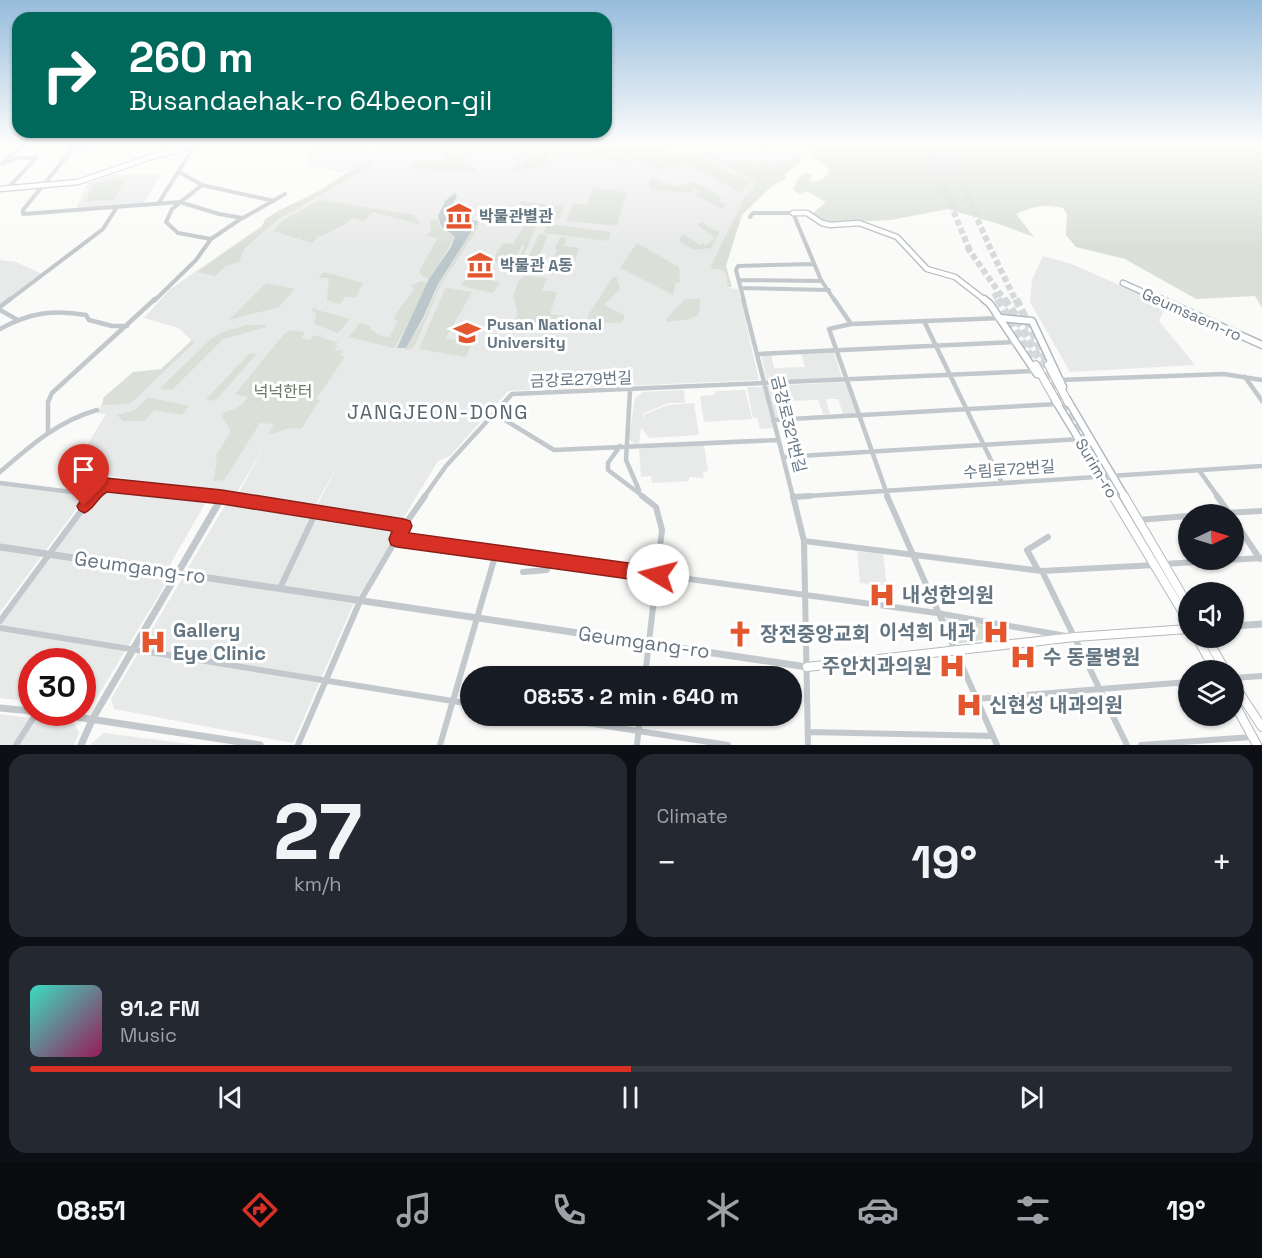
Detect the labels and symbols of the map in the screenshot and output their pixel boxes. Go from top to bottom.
museum icon: 박물관별관 [444,201,474,231]
place label: 박물관별관 [479,206,553,227]
museum icon: 박물관 A동 [465,250,495,280]
place label: 박물관 A동 [500,255,573,276]
street label: Geumsaem-ro [1139,283,1245,346]
place label: Pusan National University [487,314,602,353]
school or university icon: Pusan National University [452,318,482,348]
street label: 금강로279번길 [530,367,632,392]
street label: 금강로321번길 [766,373,811,475]
park label: 넉넉한터 [254,381,312,402]
district label: JANGJEON-DONG [347,399,529,425]
street label: Surim-ro [1071,434,1123,502]
pin [58,444,109,506]
street label: 수림로72번길 [962,456,1056,483]
north arrow [1178,504,1244,570]
position arrow [626,543,690,607]
street label: Geumgang-ro [73,545,207,589]
hospital icon: 내성한의원 [867,580,897,610]
place label: 내성한의원 [902,582,994,608]
place label: Gallery Eye Clinic [173,617,266,666]
hospital icon: 이석희 내과 [981,617,1011,647]
church icon: 장전중앙교회 [725,619,755,649]
place label: 이석희 내과 [879,619,976,645]
street label: Geumgang-ro [577,620,711,664]
place label: 장전중앙교회 [760,621,870,647]
hospital icon: Gallery Eye Clinic [138,627,168,657]
hospital icon: 수 동물병원 [1008,642,1038,672]
place label: 수 동물병원 [1043,644,1140,670]
speed limit sign: 30 [18,648,96,726]
hospital icon: 주안치과의원 [937,651,967,681]
place label: 주안치과의원 [822,653,932,679]
hospital icon: 신현성 내과의원 [954,690,984,720]
place label: 신현성 내과의원 [989,692,1123,718]

